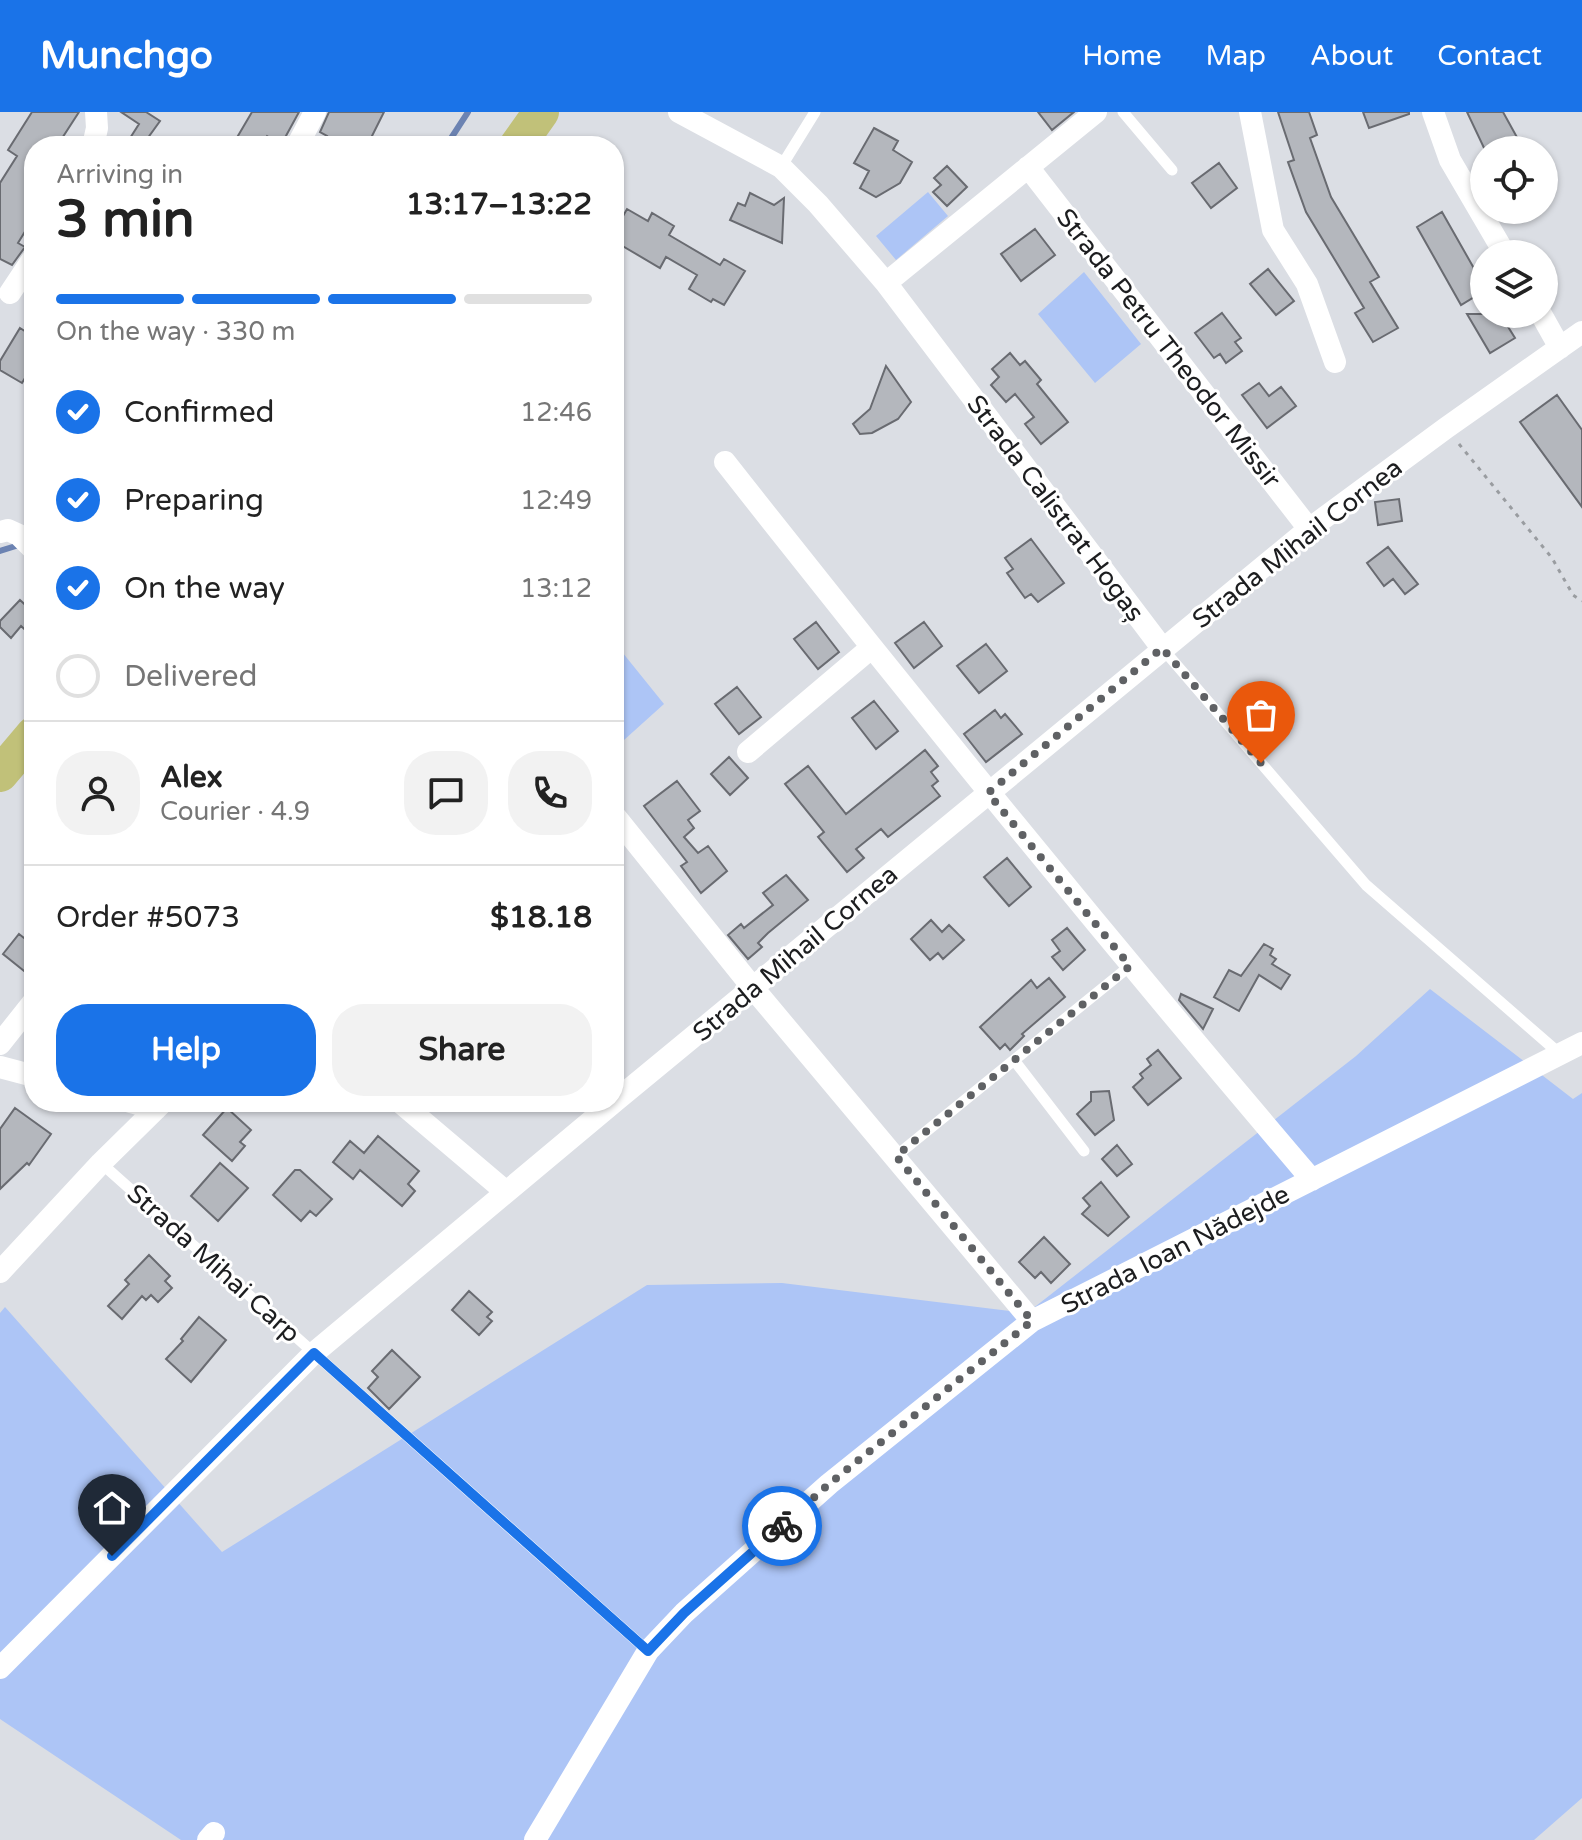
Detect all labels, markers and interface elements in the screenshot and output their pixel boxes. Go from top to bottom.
text: Munchgo [40,33,213,79]
text: Home [1082,39,1162,73]
text: Map [1206,39,1266,73]
text: About [1310,39,1393,73]
text: Contact [1437,39,1542,73]
map controls [1470,136,1558,328]
button: locate [1470,136,1558,224]
text: Arriving in [56,159,183,190]
text: 13:17–13:22 [406,186,592,223]
text: 3 min [56,188,195,251]
street label: Strada Petru Theodor Missir [1050,203,1287,494]
button: layers [1470,240,1558,328]
text: On the way · 330 m [56,316,295,347]
street label: Strada Calistrat Hogaș [960,389,1151,628]
icon: check [56,390,100,434]
text: Confirmed [124,394,275,431]
text: 12:46 [520,397,592,428]
street label: Strada Mihail Cornea [1186,452,1408,635]
icon: check [56,478,100,522]
text: Preparing [124,482,264,519]
text: 12:49 [520,485,592,516]
icon: check [56,566,100,610]
text: On the way [124,570,285,607]
text: 13:12 [520,573,592,604]
text: Delivered [124,658,258,695]
pin [1227,681,1295,763]
icon: bag [1239,693,1283,737]
button: person [56,751,140,835]
button: chat [404,751,488,835]
button: phone [508,751,592,835]
text: Alex [160,759,223,796]
text: Courier · 4.9 [160,796,310,827]
street label: Strada Mihail Cornea [687,859,904,1048]
text: Order #5073 [56,899,240,936]
text: $18.18 [490,899,592,936]
button: Help [56,1004,316,1096]
button: Share [332,1004,592,1096]
street label: Strada Mihai Carp [121,1178,306,1349]
street label: Strada Ioan Nădejde [1056,1178,1295,1320]
pin [78,1474,146,1556]
icon: home [90,1486,134,1530]
courier [742,1486,822,1566]
icon: bike [760,1504,804,1548]

